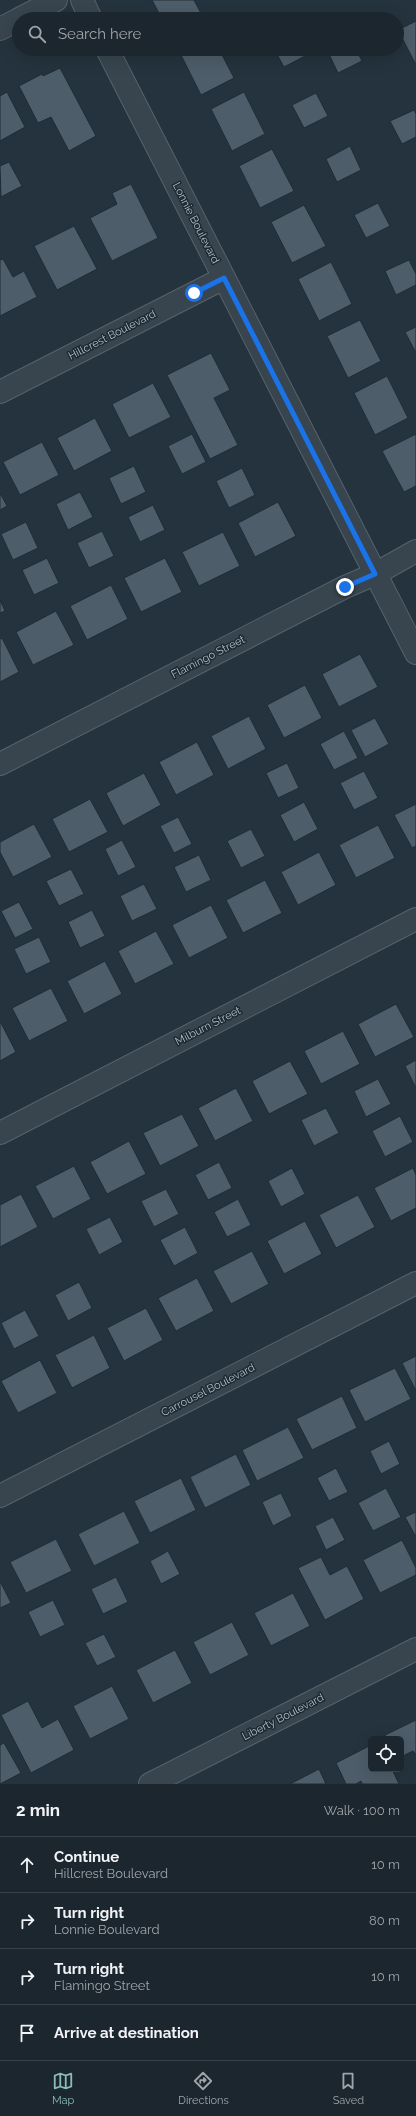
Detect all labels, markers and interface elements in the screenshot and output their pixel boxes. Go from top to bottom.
search box [12,12,404,56]
icon: search [26,23,48,45]
text: Search here [58,25,141,43]
street label: Lonnie Boulevard [170,180,222,266]
route start [185,284,203,302]
street label: Hillcrest Boulevard [66,307,158,363]
route end [336,578,354,596]
street label: Flamingo Street [169,633,247,681]
street label: Milburn Street [173,1004,243,1048]
street label: Carrousel Boulevard [159,1361,257,1419]
street label: Liberty Boulevard [240,1691,326,1743]
map controls [368,1736,404,1772]
button: locate [368,1736,404,1772]
text: 2 min [16,1800,60,1820]
text: Walk · 100 m [324,1803,400,1818]
text: Continue [54,1848,119,1866]
icon: ahead [16,1854,38,1876]
text: 10 m [371,1857,400,1872]
text: Hillcrest Boulevard [54,1866,168,1881]
text: Turn right [54,1904,124,1922]
icon: right [16,1910,38,1932]
text: 80 m [369,1913,400,1928]
text: Lonnie Boulevard [54,1922,160,1937]
text: Turn right [54,1960,124,1978]
icon: right [16,1966,38,1988]
text: 10 m [371,1969,400,1984]
text: Flamingo Street [54,1978,150,1993]
icon: arrive [16,2022,38,2044]
text: Arrive at destination [54,2024,199,2042]
tab: Map [52,2070,74,2107]
tab: Directions [178,2070,229,2107]
tab: Saved [333,2070,364,2107]

